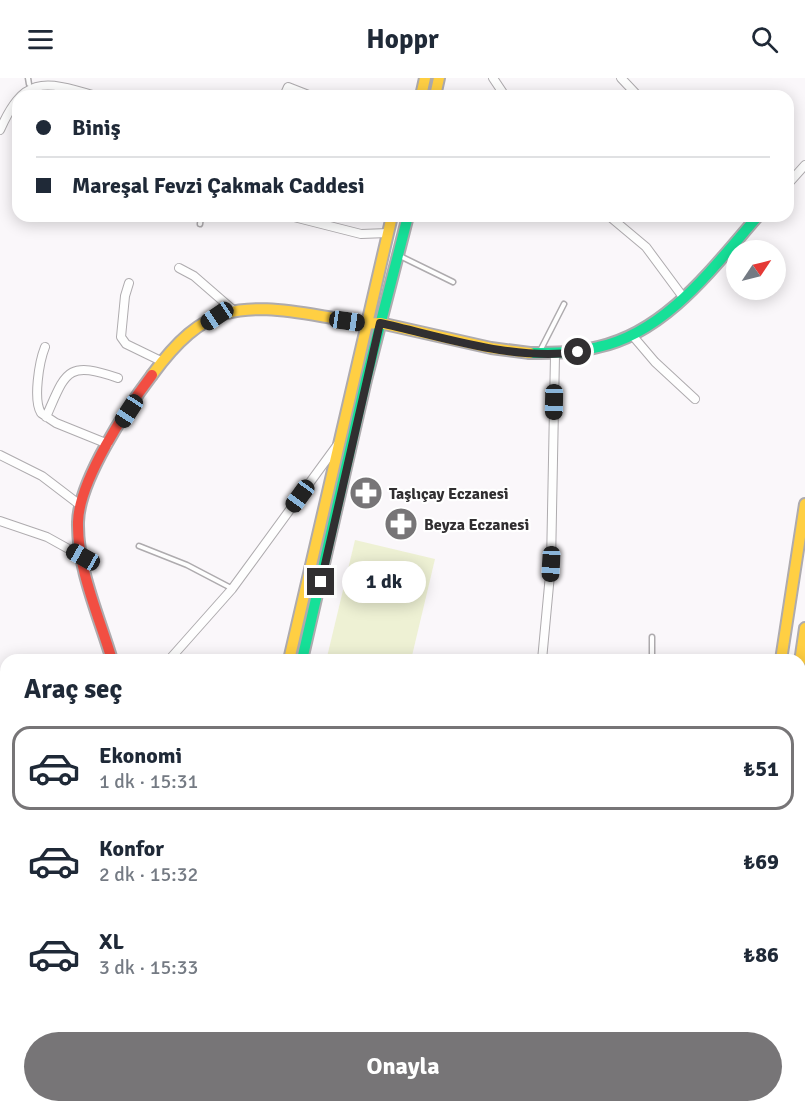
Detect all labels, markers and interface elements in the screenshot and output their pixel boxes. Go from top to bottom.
icon: menu [24,23,57,56]
text: Hoppr [366,23,439,56]
icon: search [748,23,781,56]
text: Biniş [72,114,120,141]
text: Mareşal Fevzi Çakmak Caddesi [72,172,365,199]
north arrow [726,240,786,300]
map controls [726,240,786,300]
car [197,298,237,334]
car [328,310,366,332]
route start [564,338,591,365]
car [545,384,563,420]
car [112,391,146,431]
pharmacy icon: Taşlıçay Eczanesi [348,475,384,511]
car [282,476,318,516]
place label: Taşlıçay Eczanesi [389,484,509,504]
pharmacy icon: Beyza Eczanesi [383,506,419,542]
place label: Beyza Eczanesi [424,515,529,535]
car [63,540,103,574]
car [541,546,561,582]
callout: 1 dk [342,561,426,603]
route end [307,568,334,595]
text: 1 dk [366,569,402,594]
text: Araç seç [24,673,122,706]
icon: car [27,741,81,795]
text: Ekonomi [99,742,182,769]
text: ₺51 [743,755,779,782]
text: 1 dk · 15:31 [99,769,198,794]
icon: car [27,834,81,888]
text: Konfor [99,835,164,862]
text: ₺69 [743,848,779,875]
text: 2 dk · 15:32 [99,862,198,887]
icon: car [27,927,81,981]
text: XL [99,928,124,955]
text: ₺86 [743,941,779,968]
text: 3 dk · 15:33 [99,955,198,980]
button: Onayla [24,1032,782,1101]

